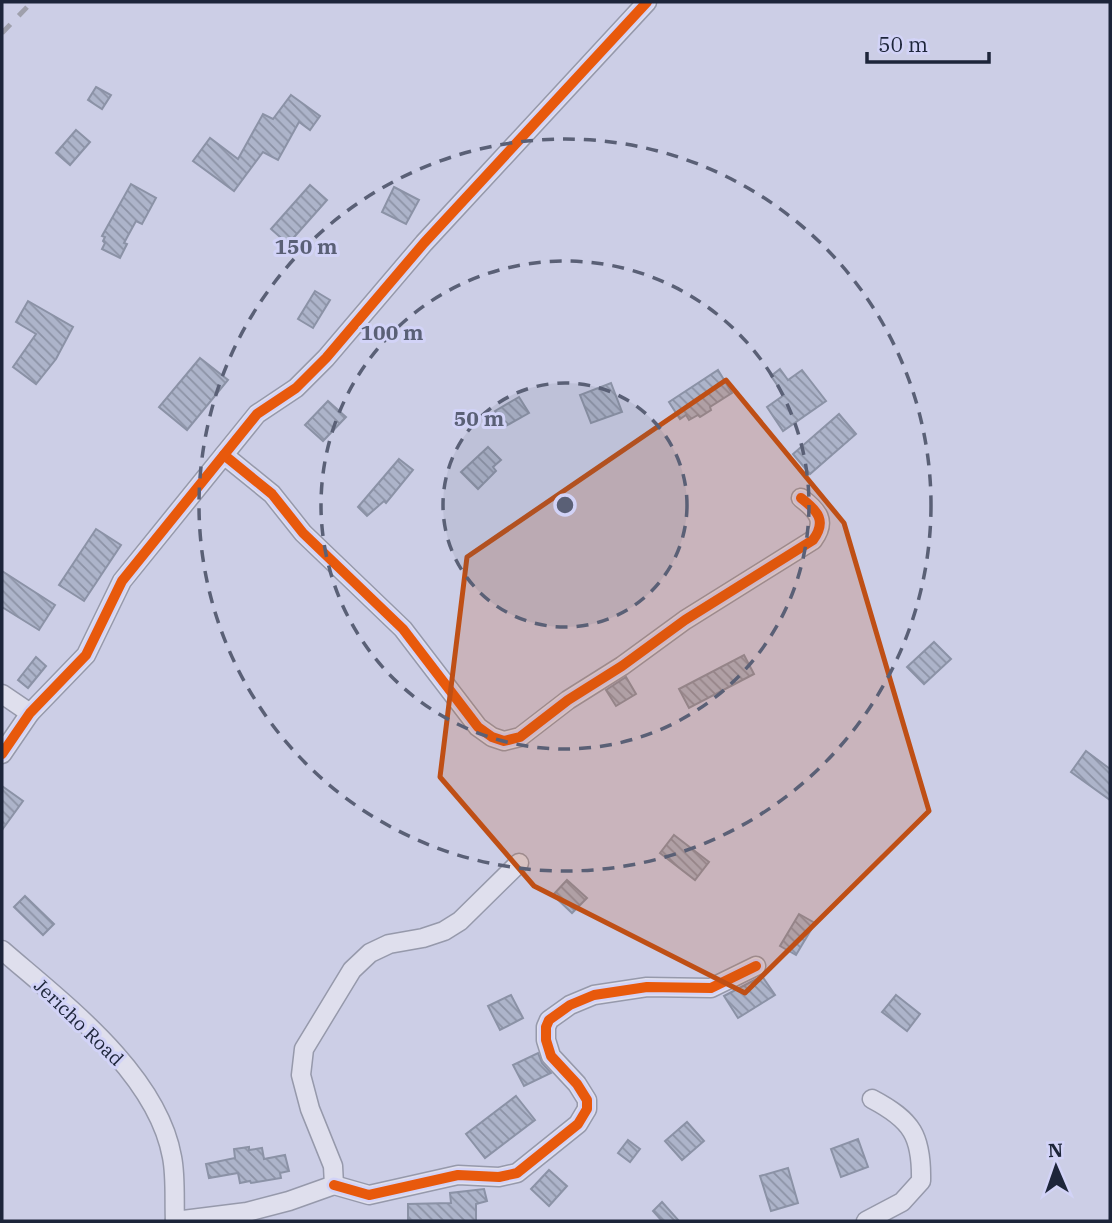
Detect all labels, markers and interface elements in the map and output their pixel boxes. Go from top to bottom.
scale bar [867,21,990,65]
text: 50 m [878,30,928,58]
text: 150 m [274,232,338,260]
text: 100 m [360,318,424,346]
text: 50 m [454,404,504,432]
centre of rings [553,493,577,517]
street label: Jericho Road [29,973,129,1071]
north arrow [1021,1132,1091,1202]
text: N [1047,1138,1063,1162]

